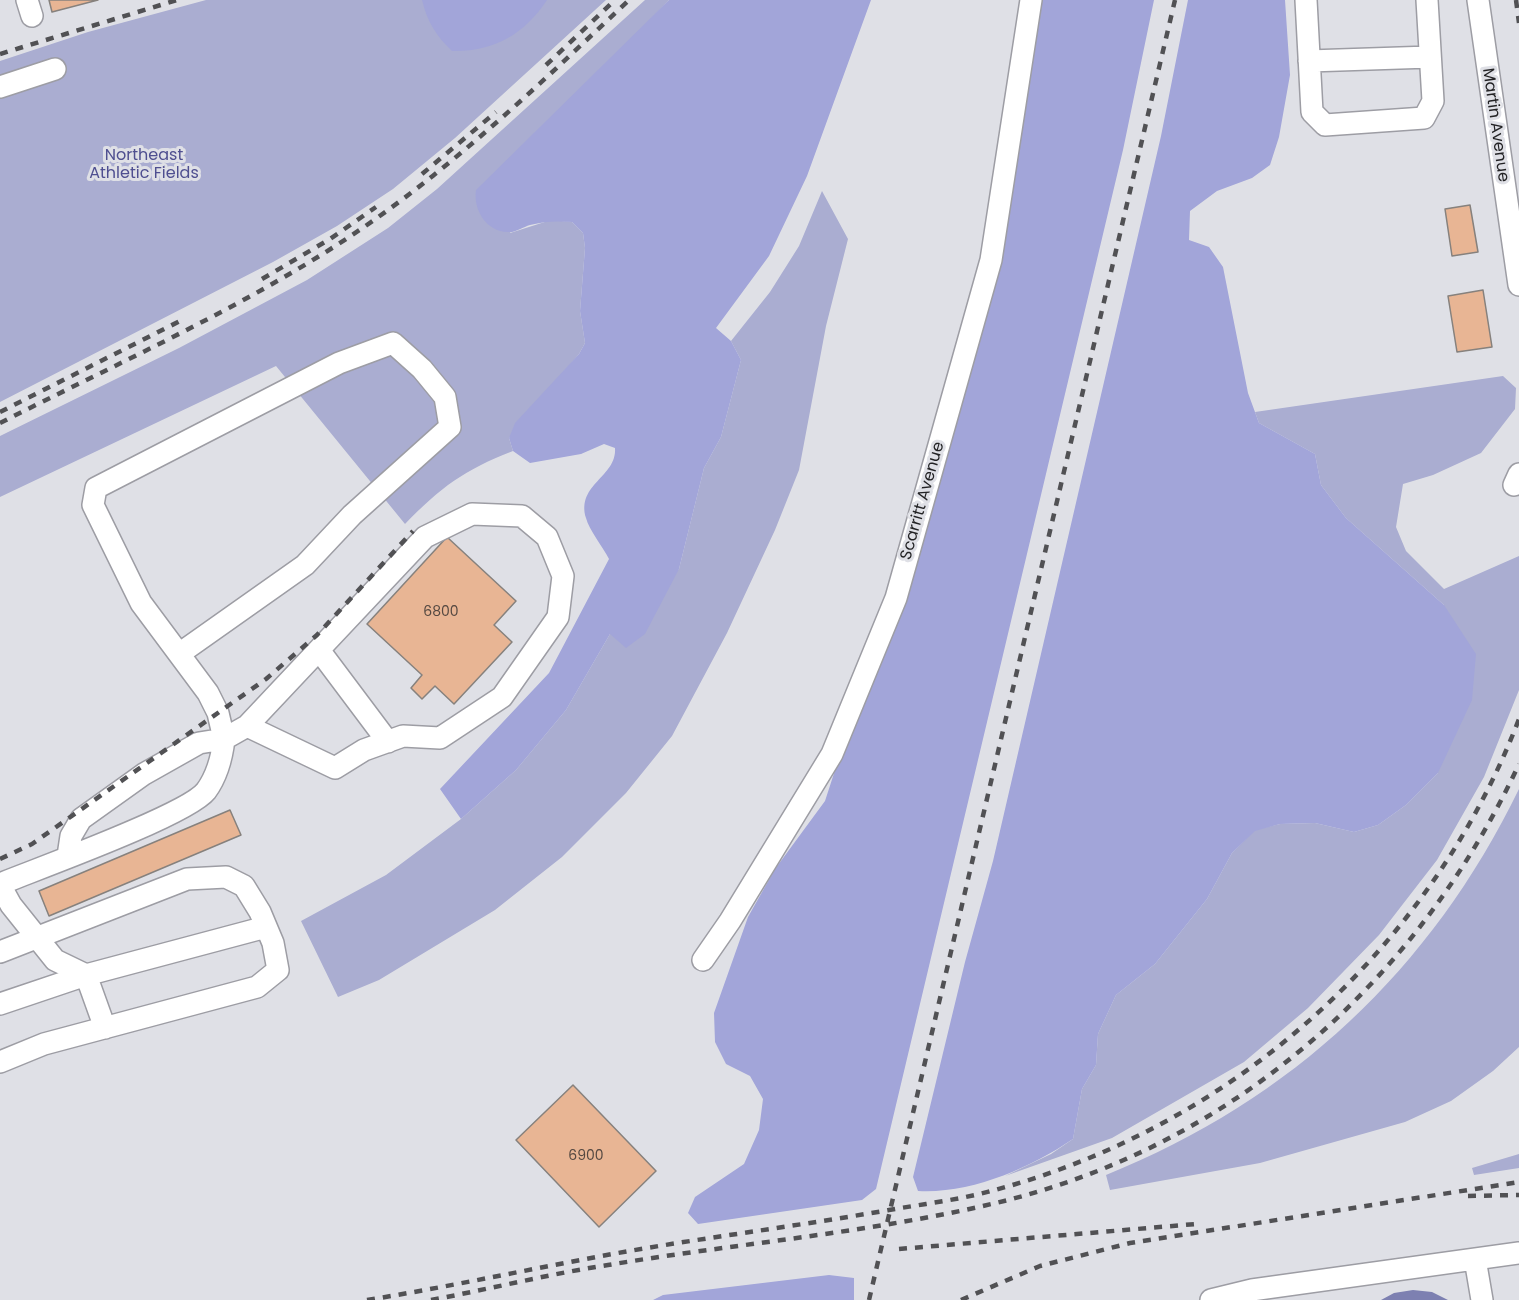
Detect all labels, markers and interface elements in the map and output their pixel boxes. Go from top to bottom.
street label: Martin Avenue [1477,67,1513,183]
park label: Northeast Athletic Fields [89,146,199,184]
street label: Scarritt Avenue [897,440,949,562]
house number: 6800 [423,604,459,620]
house number: 6900 [568,1148,604,1164]

